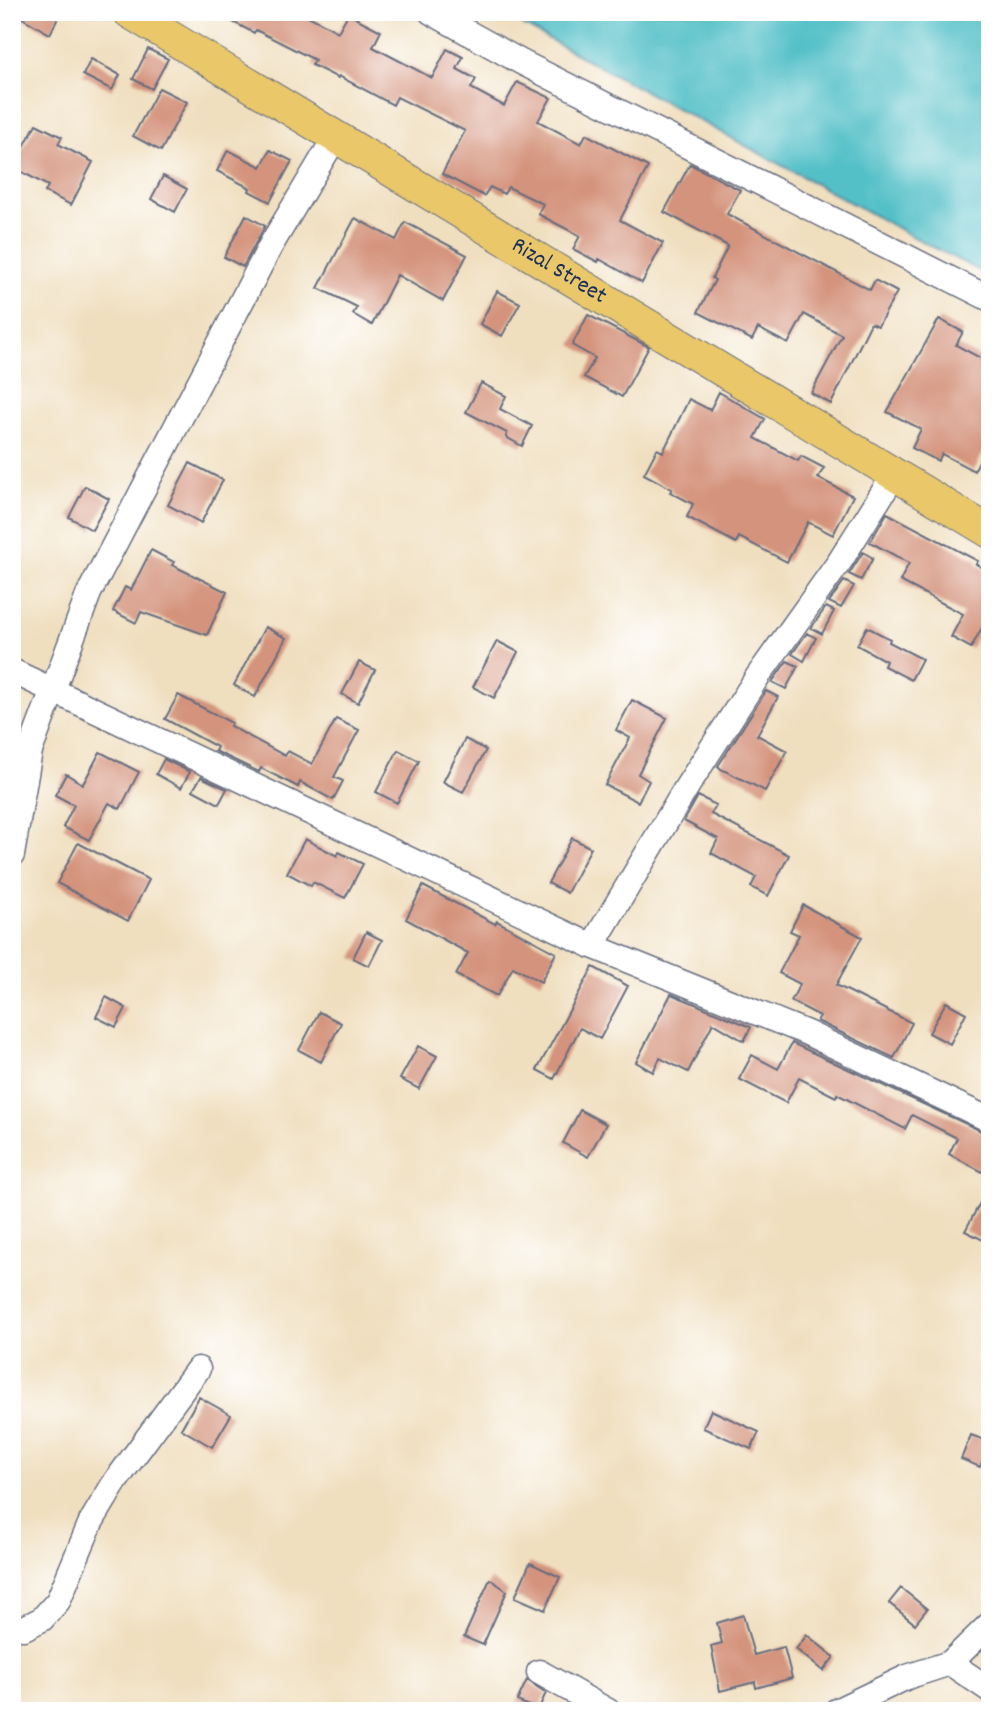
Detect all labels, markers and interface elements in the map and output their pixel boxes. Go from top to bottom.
street label: Rizal Street [505,230,613,314]

